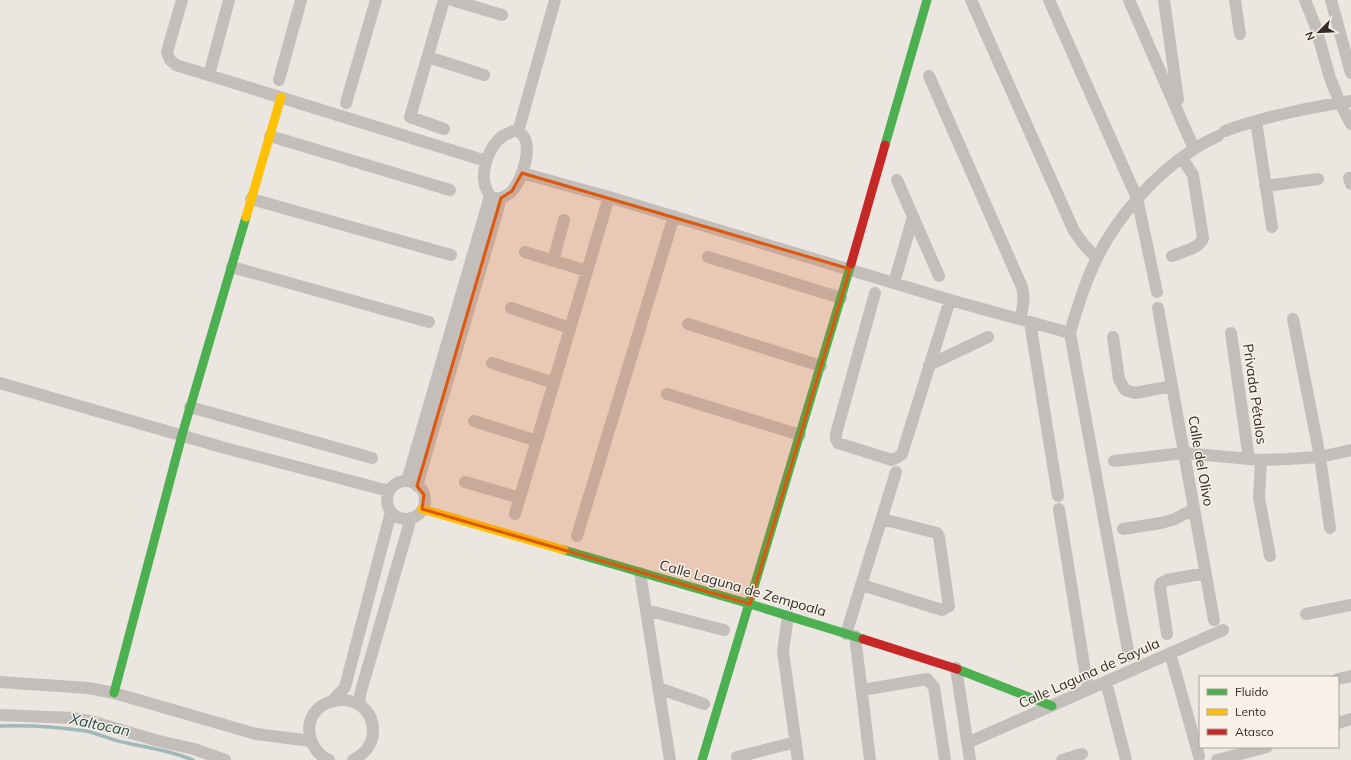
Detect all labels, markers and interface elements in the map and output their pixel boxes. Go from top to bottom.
north arrow [1299,12,1339,52]
text: N [1302,29,1318,43]
street label: Privada Pétalos [1239,342,1271,446]
street label: Calle del Olivo [1184,414,1218,508]
street label: Calle Laguna de Zempoala [657,556,829,620]
street label: Calle Laguna de Sayula [1016,634,1162,712]
legend [1199,676,1339,748]
text: Fluido [1235,684,1269,699]
text: Lento [1235,704,1266,719]
water label: Xaltocan [67,709,132,740]
text: Atasco [1235,724,1274,739]

